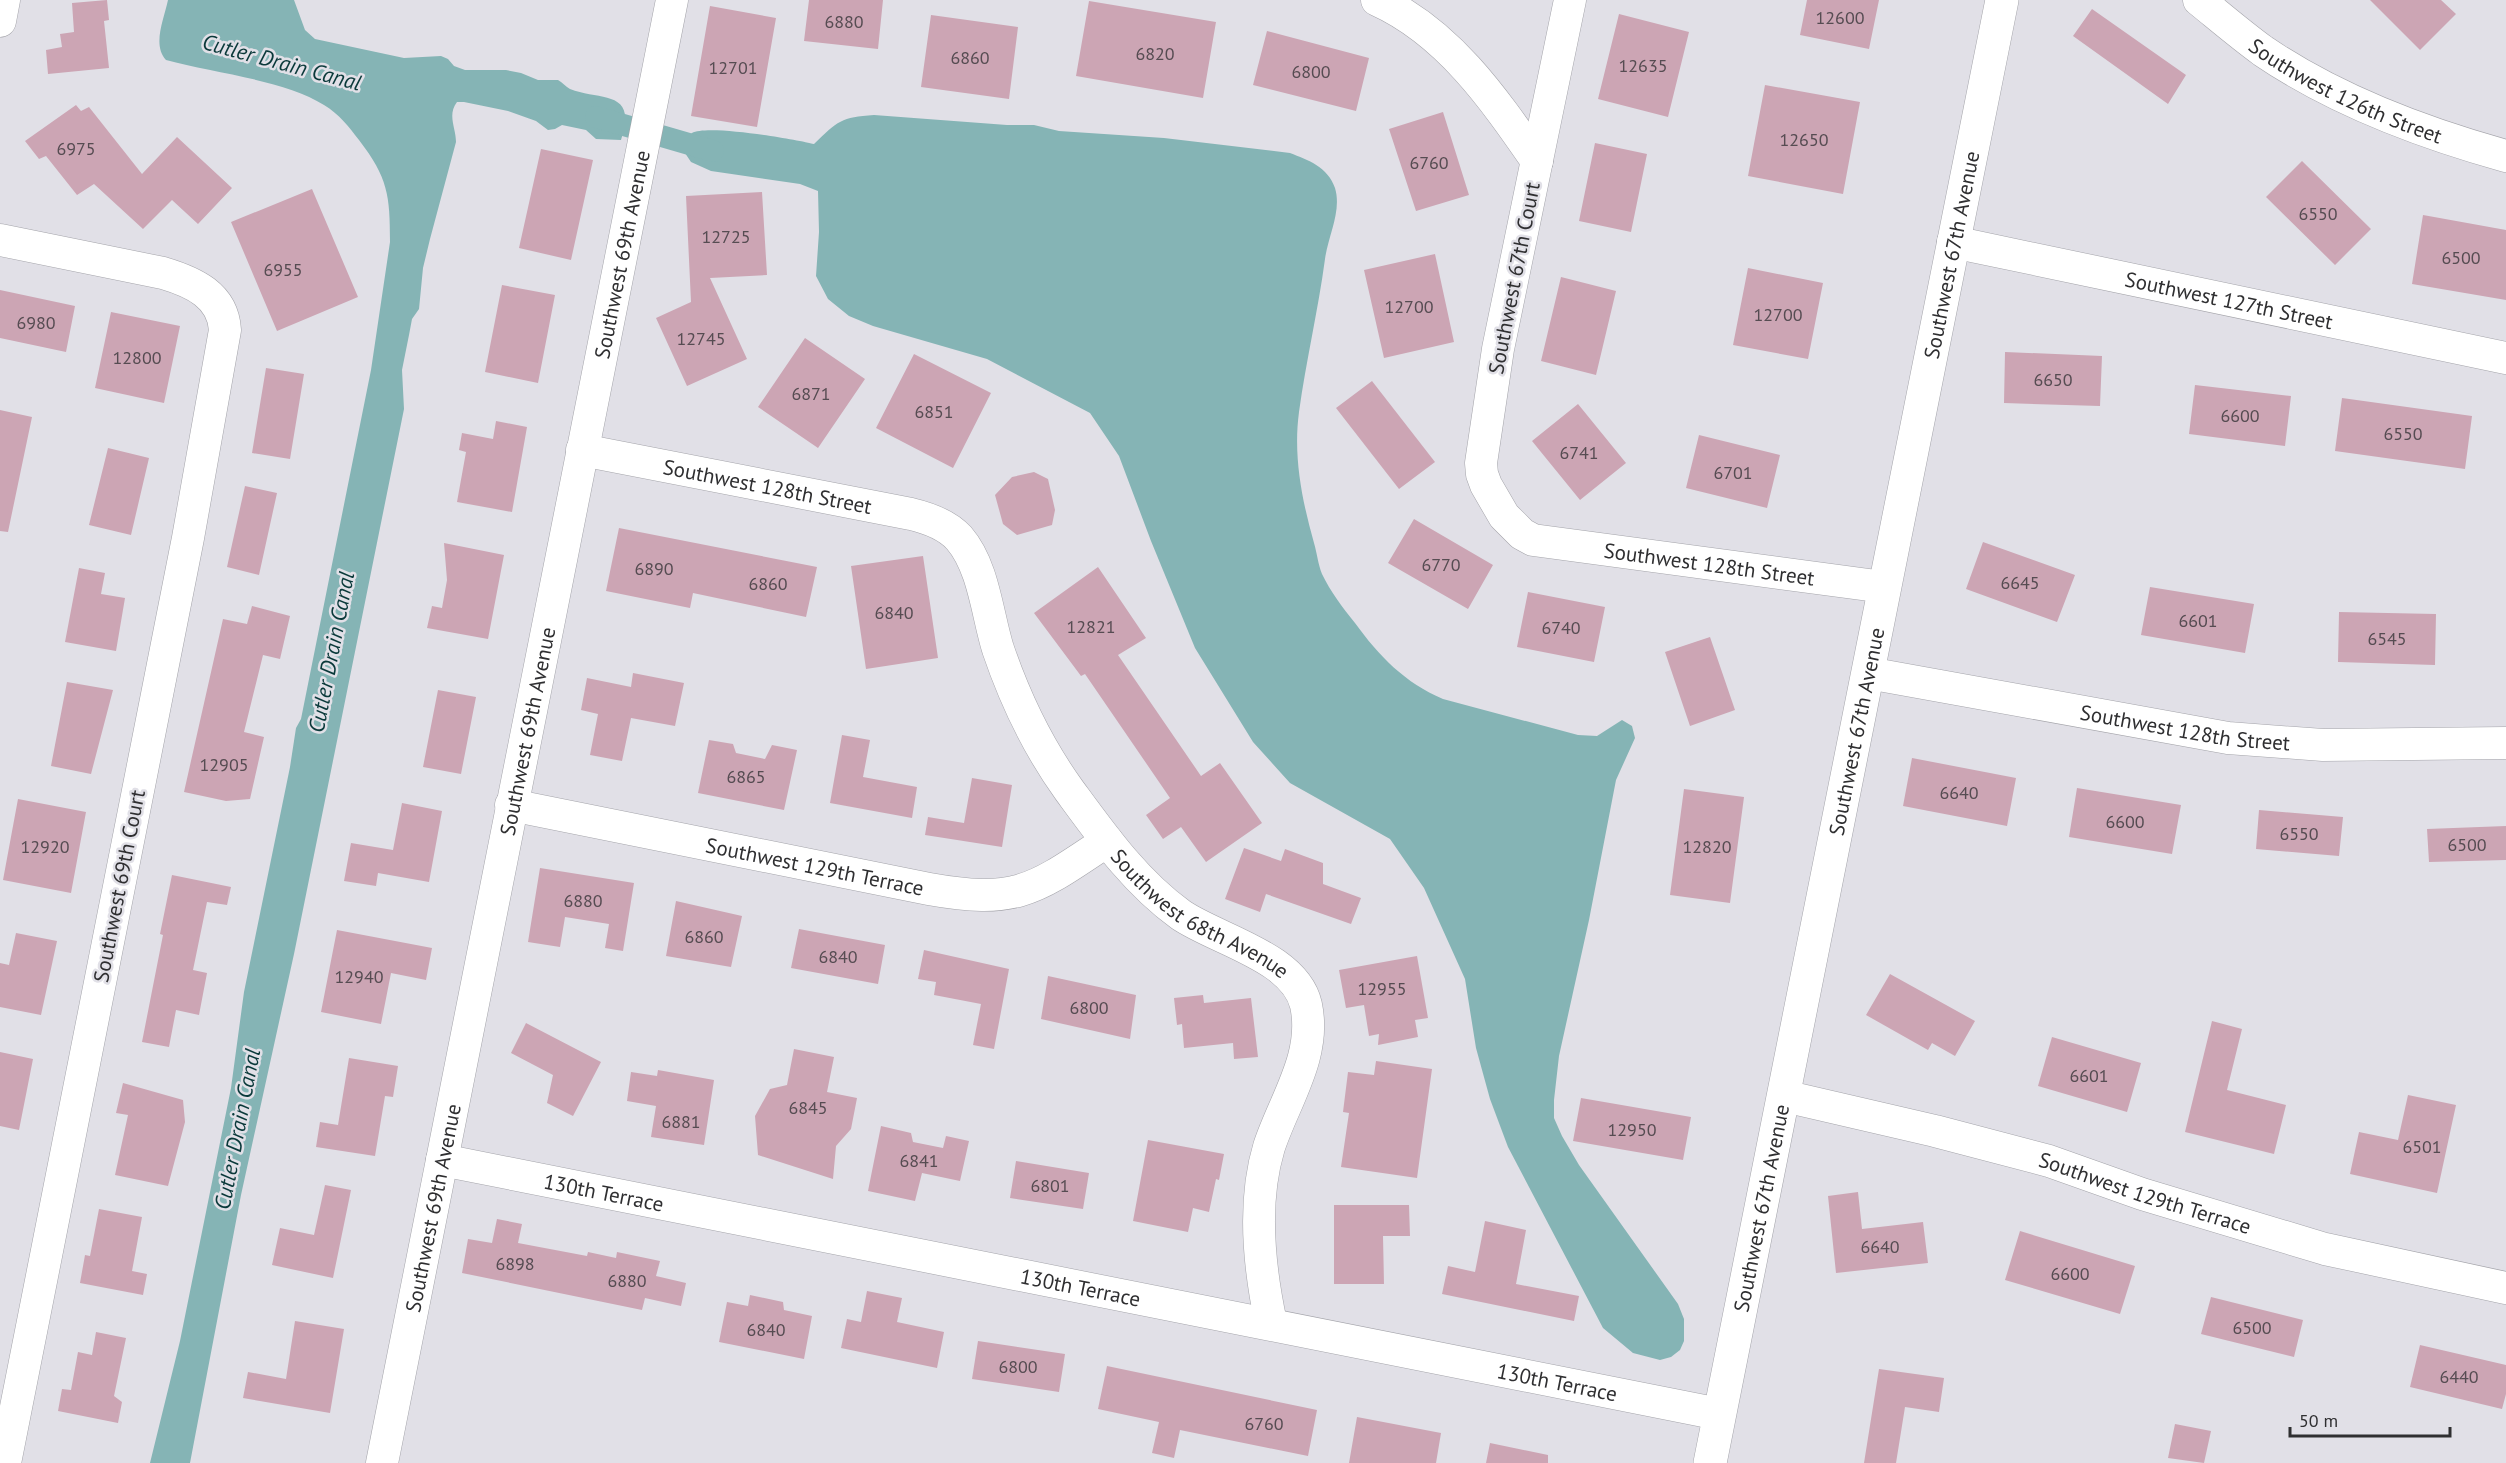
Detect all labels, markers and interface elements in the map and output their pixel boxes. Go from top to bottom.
house number: 12600 [1815,6,1865,29]
house number: 6880 [824,10,864,33]
water label: Cutler Drain Canal [200,27,365,97]
street label: Southwest 126th Street [2244,32,2446,149]
house number: 6820 [1135,42,1175,65]
house number: 6860 [950,46,990,69]
house number: 12635 [1618,54,1668,77]
house number: 12701 [708,56,758,79]
house number: 6800 [1291,60,1331,83]
house number: 12650 [1779,128,1829,151]
house number: 6975 [56,137,96,160]
street label: Southwest 69th Avenue [588,148,655,361]
street label: Southwest 67th Avenue [1917,149,1985,361]
house number: 6760 [1409,151,1449,174]
street label: Southwest 67th Court [1482,180,1546,376]
house number: 6550 [2298,202,2338,225]
house number: 12725 [701,225,751,248]
house number: 6500 [2441,246,2481,269]
house number: 6955 [263,258,303,281]
street label: Southwest 127th Street [2123,265,2335,335]
house number: 12700 [1384,295,1434,318]
house number: 12700 [1753,303,1803,326]
house number: 6980 [16,311,56,334]
house number: 12745 [676,327,726,350]
house number: 12800 [112,346,162,369]
house number: 6650 [2033,368,2073,391]
house number: 6871 [791,382,831,405]
house number: 6851 [914,400,954,423]
house number: 6600 [2220,404,2260,427]
house number: 6550 [2383,422,2423,445]
house number: 6741 [1559,441,1599,464]
street label: Southwest 128th Street [661,453,874,520]
house number: 6701 [1713,461,1753,484]
street label: Southwest 128th Street [1602,536,1816,591]
house number: 6770 [1421,553,1461,576]
house number: 6890 [634,557,674,580]
water label: Cutler Drain Canal [302,569,360,735]
house number: 6645 [2000,571,2040,594]
house number: 6860 [748,572,788,595]
house number: 6840 [874,601,914,624]
house number: 6601 [2178,609,2218,632]
house number: 12821 [1066,615,1116,638]
house number: 6740 [1541,616,1581,639]
street label: Southwest 69th Avenue [493,625,561,838]
street label: Southwest 67th Avenue [1822,625,1890,838]
house number: 6545 [2367,627,2407,650]
street label: Southwest 128th Street [2078,698,2291,756]
house number: 12905 [199,753,249,776]
house number: 6865 [726,765,766,788]
house number: 6640 [1939,781,1979,804]
street label: Southwest 69th Court [87,787,151,985]
house number: 6600 [2105,810,2145,833]
house number: 6550 [2279,822,2319,845]
street label: Southwest 129th Terrace [704,831,926,901]
house number: 6500 [2447,833,2487,856]
house number: 12920 [20,835,70,858]
house number: 12820 [1682,835,1732,858]
street label: Southwest 68th Avenue [1105,843,1295,984]
house number: 6880 [563,889,603,912]
house number: 6860 [684,925,724,948]
house number: 6840 [818,945,858,968]
house number: 12940 [334,965,384,988]
house number: 12955 [1357,977,1407,1000]
house number: 6800 [1069,996,1109,1019]
water label: Cutler Drain Canal [208,1046,266,1212]
house number: 6601 [2069,1064,2109,1087]
house number: 6845 [788,1096,828,1119]
street label: Southwest 69th Avenue [399,1101,466,1315]
street label: Southwest 67th Avenue [1727,1102,1795,1314]
house number: 6881 [661,1110,701,1133]
house number: 12950 [1607,1118,1657,1141]
house number: 6501 [2402,1135,2442,1158]
street label: Southwest 129th Terrace [2036,1145,2254,1240]
house number: 6841 [899,1149,939,1172]
street label: 130th Terrace [541,1167,666,1217]
house number: 6801 [1030,1174,1070,1197]
house number: 6640 [1860,1235,1900,1258]
house number: 6898 [495,1252,535,1275]
street label: 130th Terrace [1018,1262,1143,1312]
house number: 6600 [2050,1262,2090,1285]
house number: 6880 [607,1269,647,1292]
house number: 6500 [2232,1316,2272,1339]
house number: 6840 [746,1318,786,1341]
house number: 6800 [998,1355,1038,1378]
street label: 130th Terrace [1495,1357,1620,1407]
house number: 6440 [2439,1365,2479,1388]
scale bar [2290,1400,2450,1438]
text: 50 m [2299,1409,2338,1432]
house number: 6760 [1244,1412,1284,1435]

